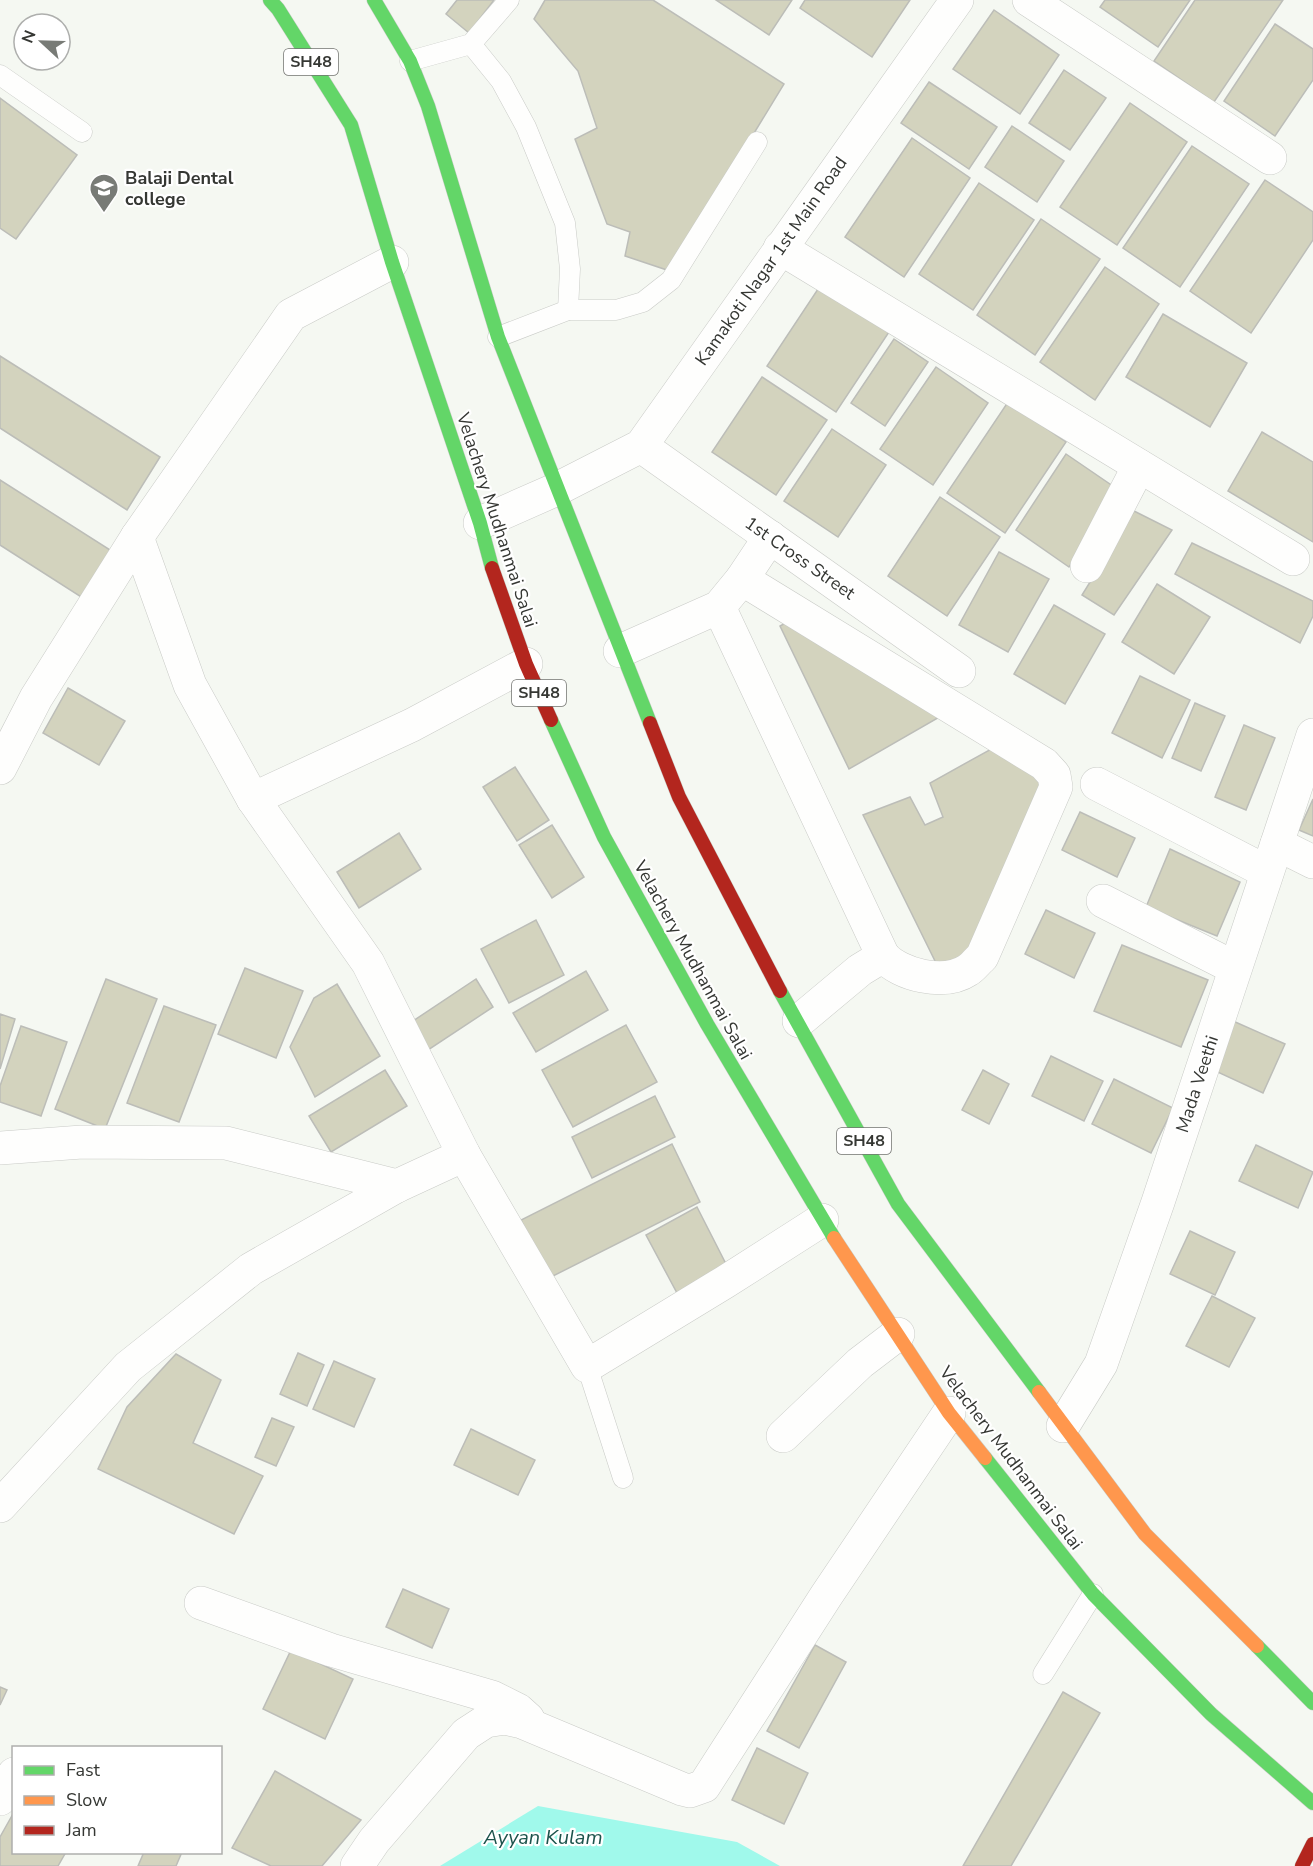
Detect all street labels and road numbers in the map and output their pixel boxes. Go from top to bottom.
road number: SH48 [284,49,338,75]
street label: Kamakoti Nagar 1st Main Road [690,152,852,370]
street label: Velachery Mudhanmai Salai [451,409,543,630]
street label: 1st Cross Street [740,511,861,605]
road number: SH48 [512,680,566,706]
street label: Velachery Mudhanmai Salai [628,855,758,1064]
street label: Mada Veethi [1170,1032,1224,1136]
road number: SH48 [837,1128,891,1154]
street label: Velachery Mudhanmai Salai [933,1360,1088,1555]

